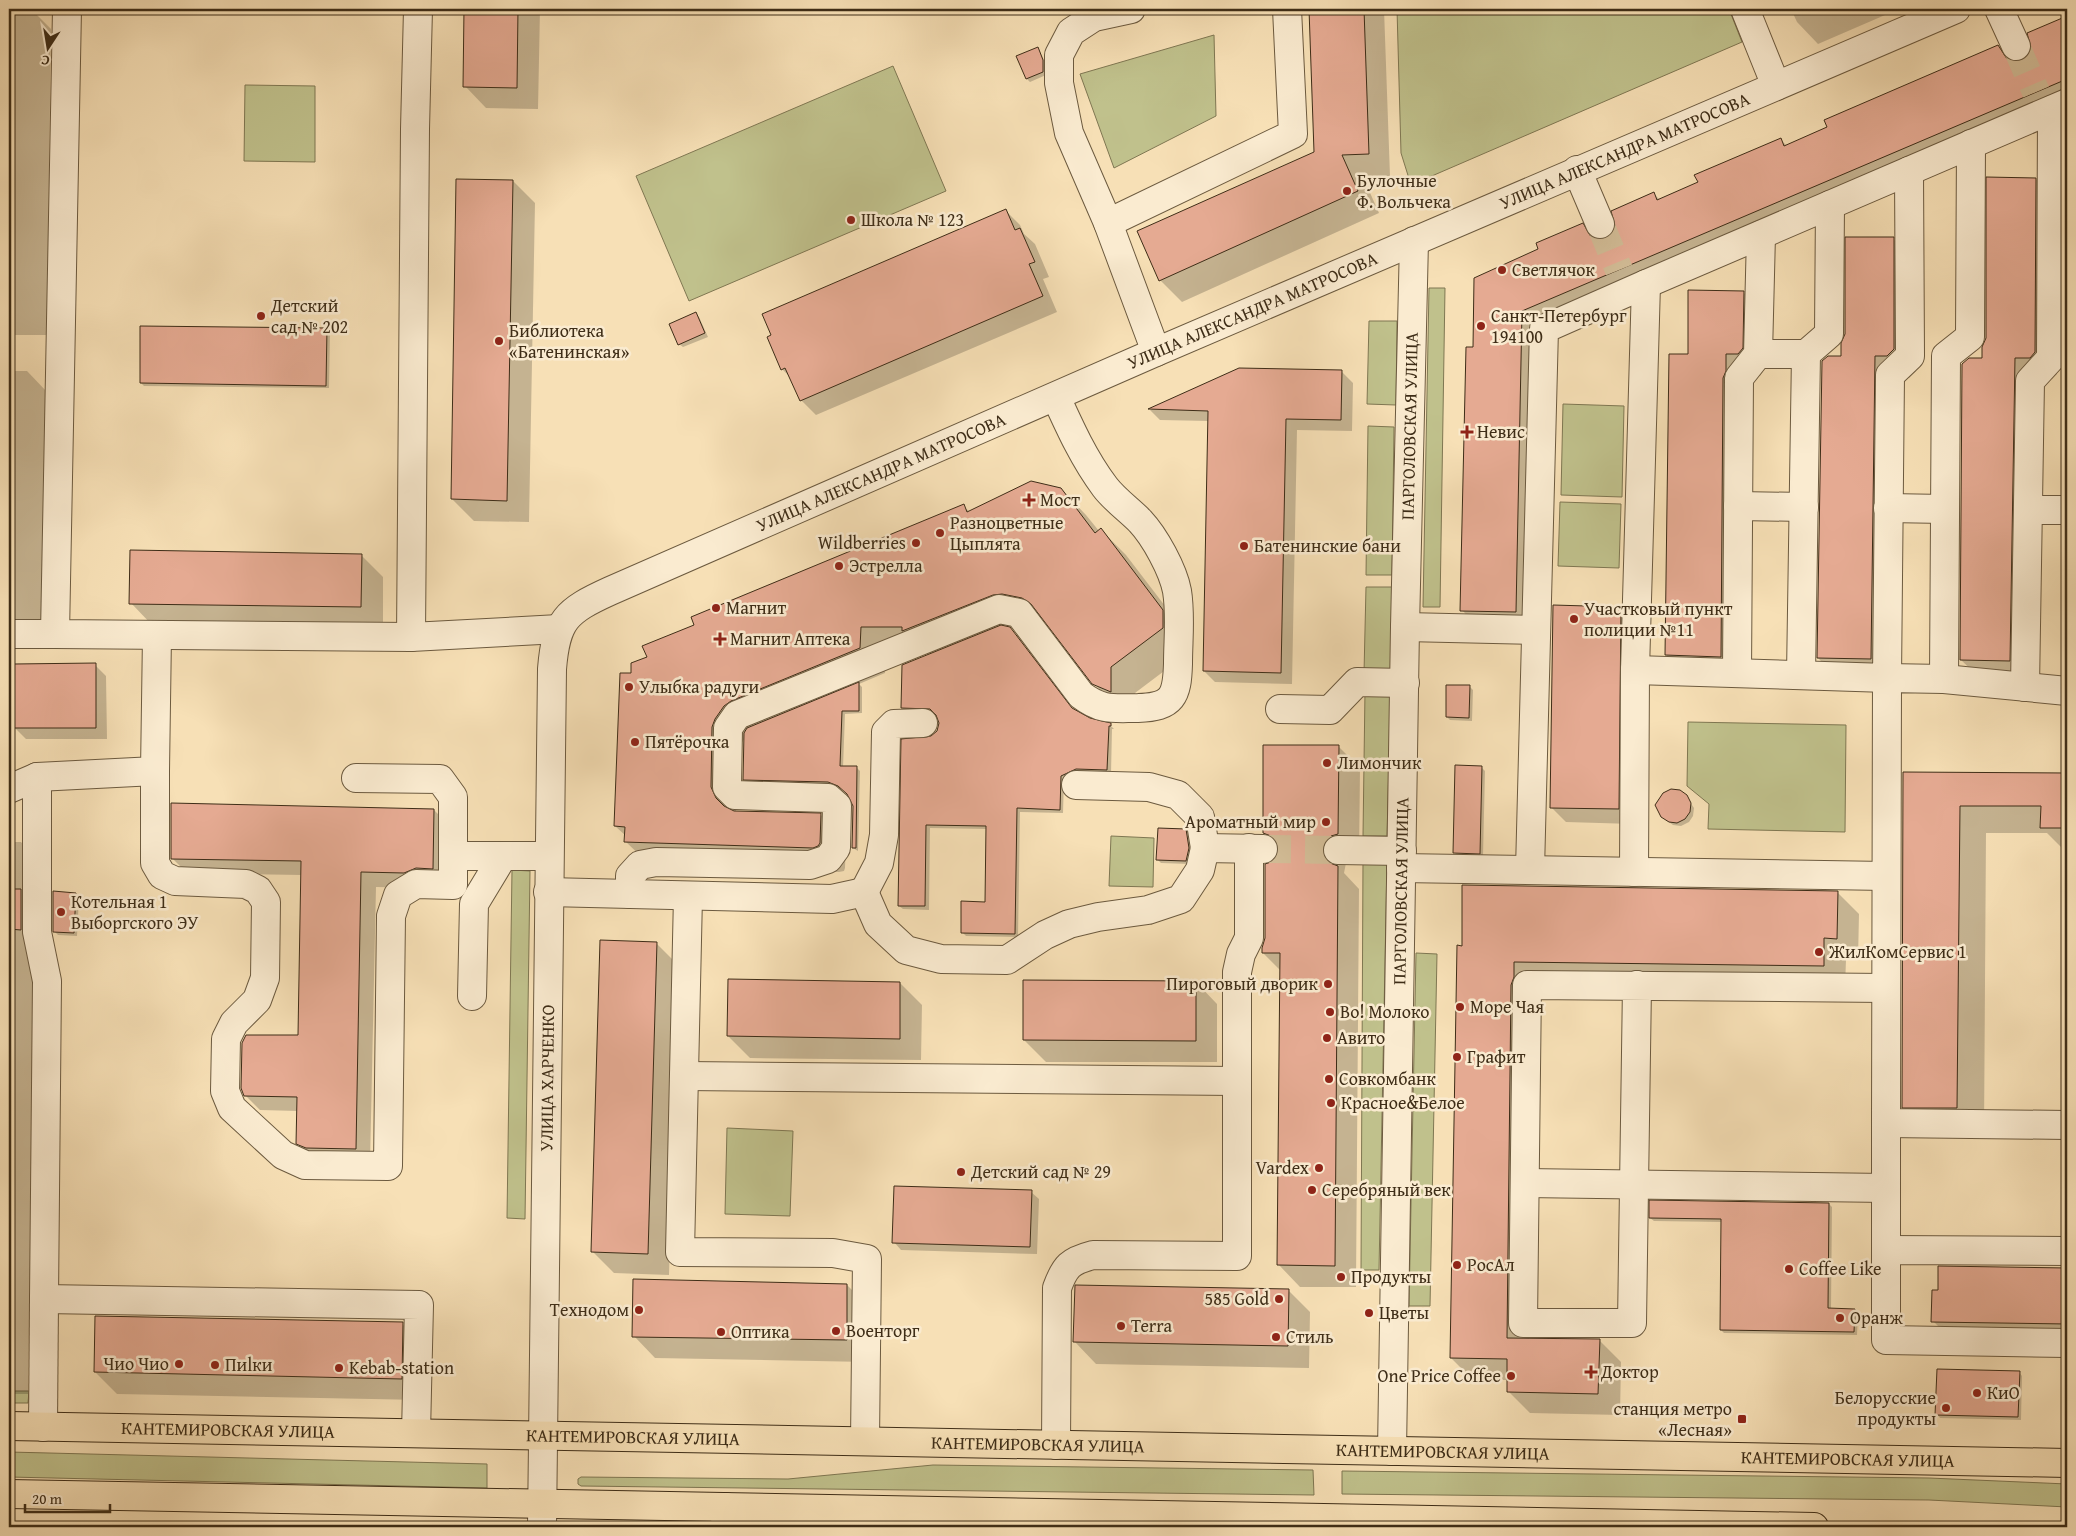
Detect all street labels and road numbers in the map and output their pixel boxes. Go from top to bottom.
street label: УЛИЦА АЛЕКСАНДРА МАТРОСОВА [1495,85,1754,216]
street label: УЛИЦА АЛЕКСАНДРА МАТРОСОВА [1123,245,1382,376]
street label: ПАРГОЛОВСКАЯ УЛИЦА [1393,332,1425,520]
street label: УЛИЦА АЛЕКСАНДРА МАТРОСОВА [752,405,1010,538]
street label: ПАРГОЛОВСКАЯ УЛИЦА [1385,797,1415,985]
street label: УЛИЦА ХАРЧЕНКО [532,1004,561,1152]
street label: КАНТЕМИРОВСКАЯ УЛИЦА [121,1414,335,1445]
street label: КАНТЕМИРОВСКАЯ УЛИЦА [526,1421,740,1452]
street label: КАНТЕМИРОВСКАЯ УЛИЦА [931,1429,1145,1459]
street label: КАНТЕМИРОВСКАЯ УЛИЦА [1336,1436,1550,1467]
street label: КАНТЕМИРОВСКАЯ УЛИЦА [1741,1443,1955,1474]

